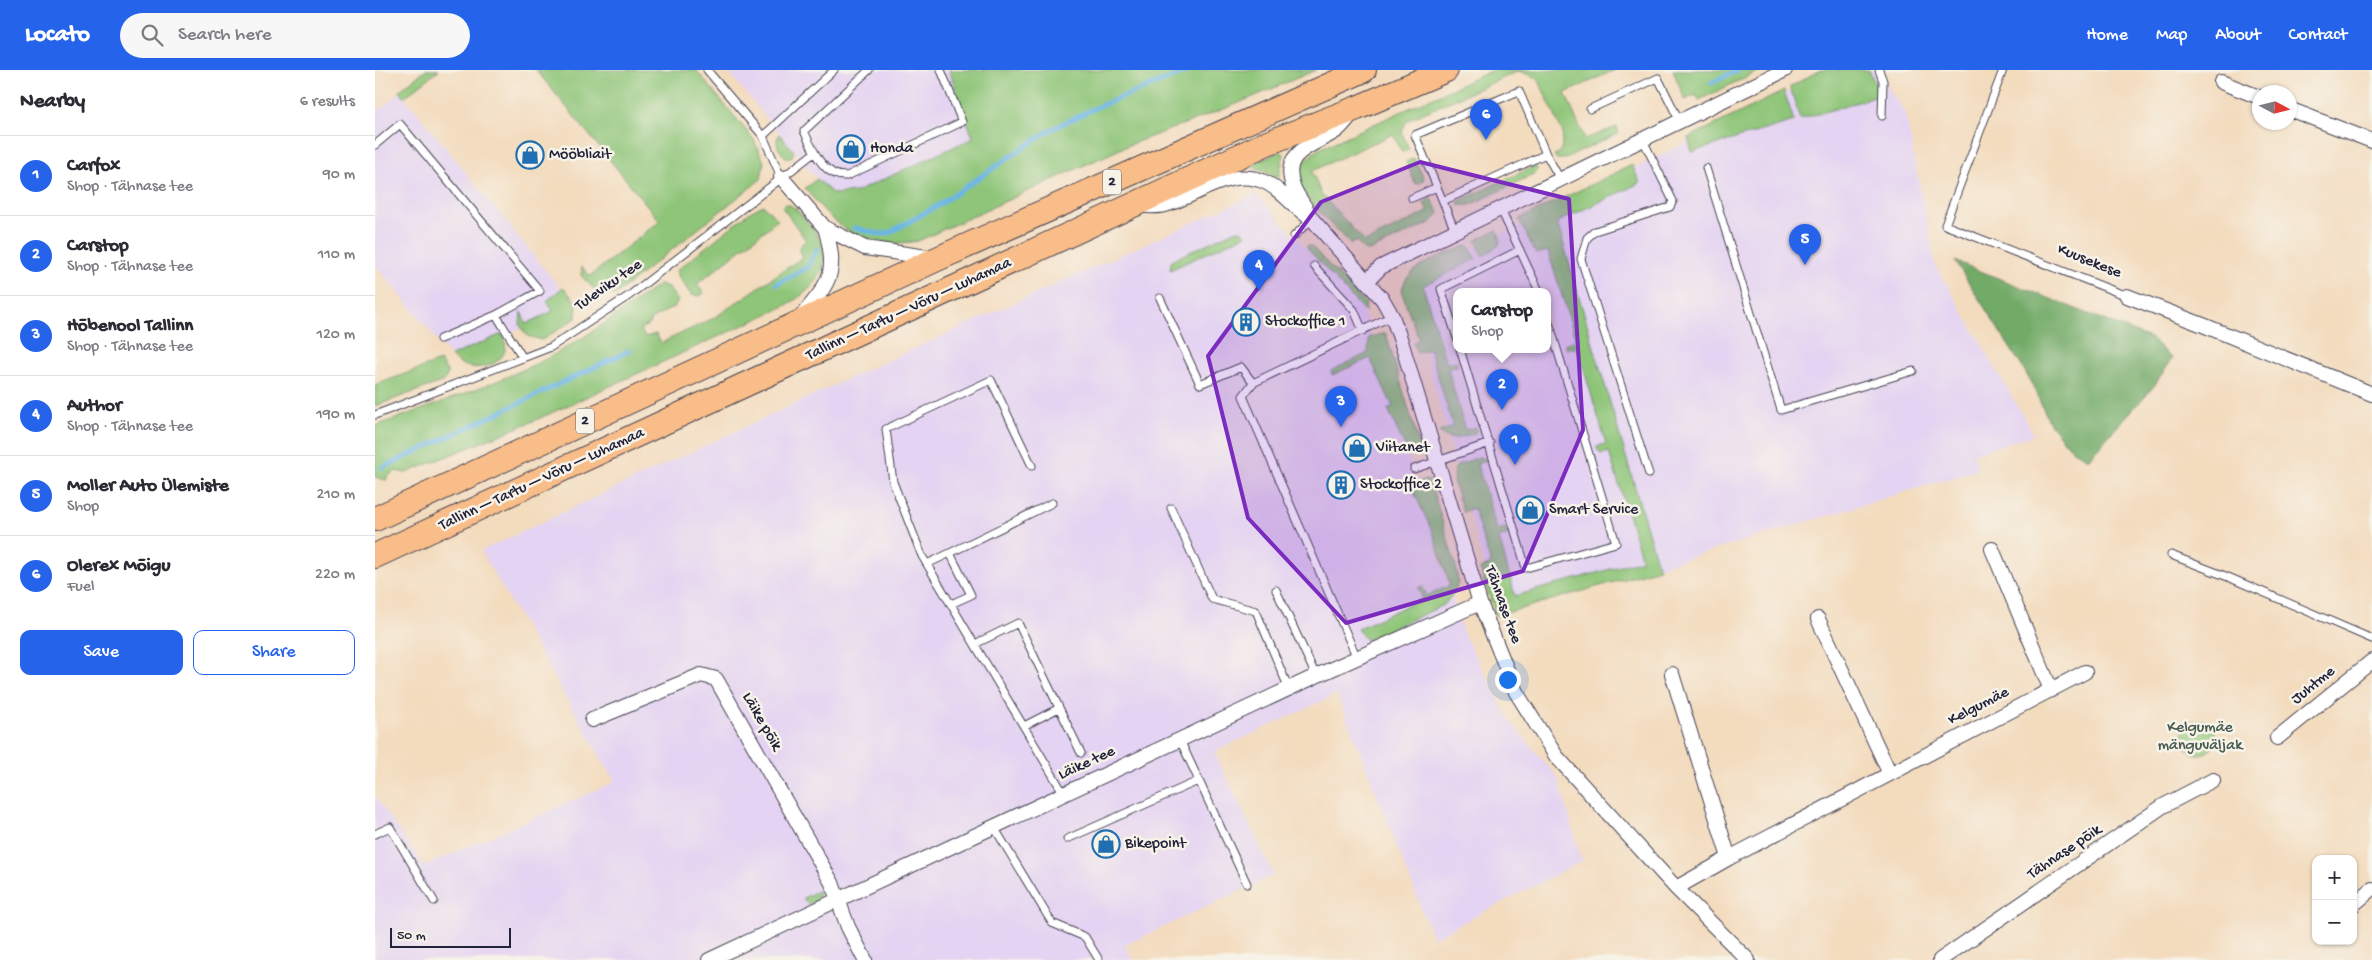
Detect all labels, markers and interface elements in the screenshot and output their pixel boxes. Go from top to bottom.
search box [120,13,470,58]
text: Locato [25,21,90,50]
icon: search [138,21,166,49]
text: Search here [178,24,272,47]
text: Home [2086,25,2128,46]
text: Map [2156,25,2187,46]
text: About [2215,25,2261,46]
text: Contact [2289,25,2347,46]
north arrow [2252,85,2297,130]
text: Nearby [20,90,85,115]
text: 6 results [300,93,355,112]
pin: 6 [1470,99,1502,140]
shop icon: Honda [836,134,866,164]
shop icon: Mööbliait [515,140,545,170]
place label: Honda [870,140,914,159]
place label: Mööbliait [549,146,613,165]
text: Carfox [67,155,120,178]
text: 1 [33,166,39,185]
text: 90 m [323,166,355,185]
road number: 2 [1103,170,1121,194]
text: Shop · Tähnase tee [67,178,193,197]
pin: 5 [1789,224,1821,265]
text: Carstop [67,235,129,258]
street label: Kuusekese [2054,241,2125,284]
text: 2 [32,246,40,265]
text: 110 m [318,246,355,265]
pin: 4 [1243,250,1275,291]
street label: Tallinn — Tartu — Võru — Luhamaa [802,254,1016,366]
street label: Tuleviku tee [571,256,647,317]
text: Shop · Tähnase tee [67,258,193,277]
popup [1453,288,1551,353]
text: Carstop [1471,300,1533,323]
building icon: Stockoffice 1 [1231,307,1261,337]
place label: Stockoffice 1 [1265,313,1345,332]
text: Hõbenool Tallinn [67,315,193,338]
text: Shop [1471,323,1503,342]
text: 3 [32,326,40,345]
text: 120 m [316,326,355,345]
text: Shop · Tähnase tee [67,338,193,357]
pin: 2 [1486,369,1518,410]
pin: 3 [1325,386,1357,427]
text: Author [67,395,122,418]
text: 4 [32,406,40,425]
text: 190 m [316,406,355,425]
road number: 2 [576,408,594,434]
text: Shop · Tähnase tee [67,418,193,437]
street label: Tallinn — Tartu — Võru — Luhamaa [435,424,649,536]
pin: 1 [1499,424,1531,465]
shop icon: Viitanet [1342,433,1372,463]
place label: Viitanet [1375,439,1431,458]
building icon: Stockoffice 2 [1326,470,1356,500]
text: Moller Auto Ülemiste [67,475,229,498]
place label: Stockoffice 2 [1360,476,1442,495]
text: 5 [32,486,40,505]
text: 210 m [316,486,355,505]
shop icon: Smart Service [1515,495,1545,525]
text: Shop [67,498,99,517]
place label: Smart Service [1549,501,1639,520]
text: Olerex Mõigu [67,555,170,578]
street label: Tähnase tee [1479,563,1525,647]
text: 6 [32,566,40,585]
text: 220 m [315,566,355,585]
text: Fuel [67,578,94,597]
button: Save [20,630,183,675]
button: Share [193,630,355,675]
street label: Juhtme [2288,662,2340,709]
your location [1495,667,1521,693]
street label: Kelgumäe [1945,683,2013,730]
street label: Läike põik [737,689,786,756]
park label: Kelgumäe mänguväljak [2158,719,2244,756]
street label: Läike tee [1056,742,1119,785]
street label: Tähnase põik [2024,820,2107,885]
shop icon: Bikepoint [1091,829,1121,859]
place label: Bikepoint [1124,835,1187,854]
map controls [2312,855,2357,945]
button: + [2312,855,2357,900]
button: − [2312,900,2357,945]
scale bar [390,925,511,948]
text: 50 m [397,928,426,945]

